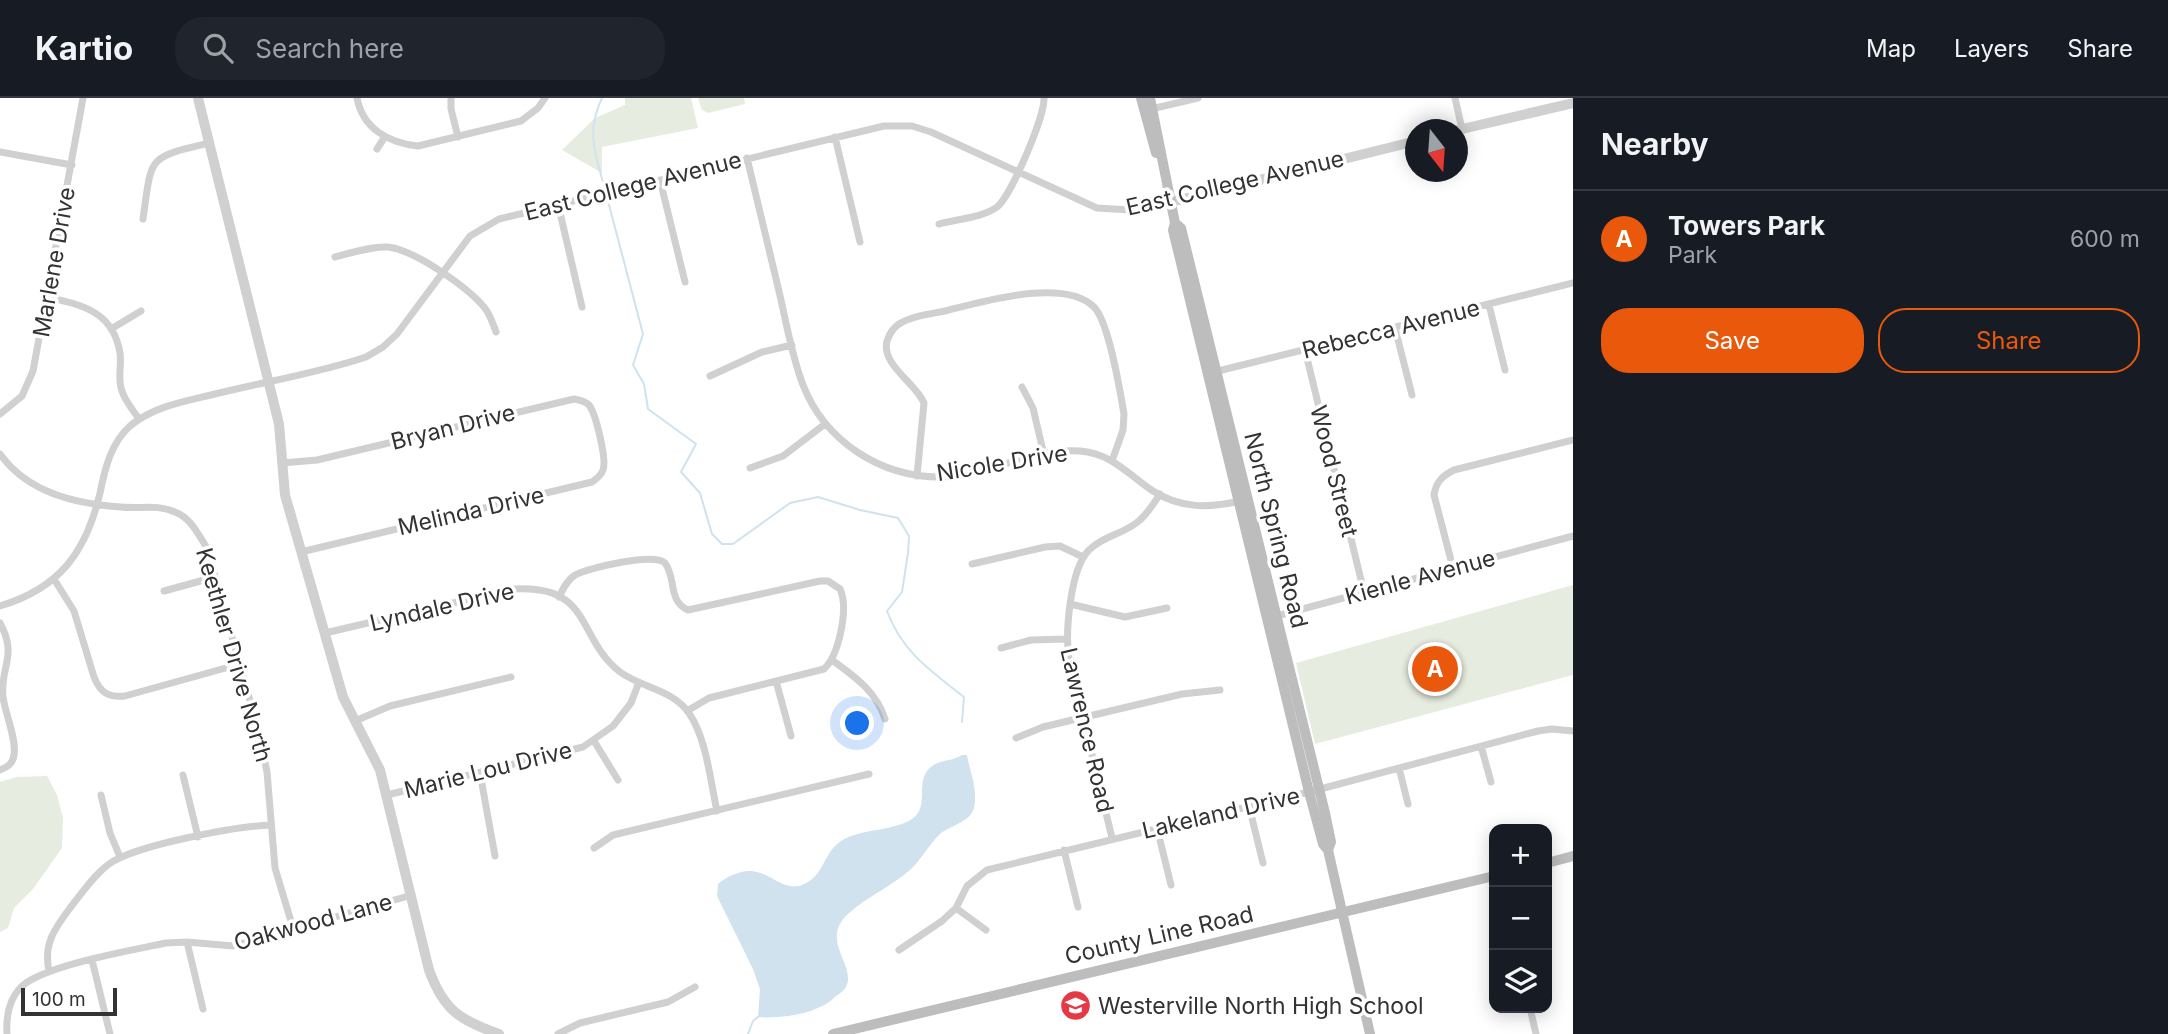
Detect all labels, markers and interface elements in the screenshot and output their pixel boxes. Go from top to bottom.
search box [175,17,665,80]
text: Kartio [35,28,133,68]
icon: search [199,29,237,67]
text: Search here [255,33,404,64]
text: Map [1866,34,1916,63]
text: Layers [1954,34,2029,63]
text: Share [2067,34,2133,63]
north arrow [1405,119,1468,182]
text: Nearby [1601,126,1709,162]
street label: East College Avenue [1123,144,1347,222]
street label: East College Avenue [522,145,744,227]
street label: Marlene Drive [27,185,81,339]
text: Towers Park [1668,210,1825,241]
text: A [1615,225,1633,253]
text: 600 m [2070,225,2140,253]
text: Park [1668,241,1717,269]
street label: Rebecca Avenue [1299,293,1483,365]
button: Save [1601,308,1864,373]
button: Share [1878,308,2140,373]
street label: Bryan Drive [388,398,518,456]
street label: Wood Street [1304,402,1364,540]
street label: North Spring Road [1238,429,1314,631]
street label: Nicole Drive [934,439,1070,487]
street label: Melinda Drive [395,481,547,541]
street label: Kienle Avenue [1342,543,1498,611]
street label: Keethler Drive North [190,545,278,765]
street label: Lyndale Drive [367,577,517,637]
pin: A [1412,643,1458,695]
street label: Lawrence Road [1054,645,1120,815]
your location [840,706,874,740]
street label: Marie Lou Drive [401,736,575,804]
street label: Lakeland Drive [1139,781,1303,845]
map controls [1489,824,1552,1013]
button: + [1489,824,1552,887]
street label: Oakwood Lane [231,887,395,957]
button: − [1489,887,1552,950]
street label: County Line Road [1062,900,1256,970]
button: layers [1489,950,1552,1013]
scale bar [21,985,117,1017]
text: 100 m [32,988,86,1011]
school or university icon: Westerville North High School [1058,989,1092,1023]
place label: Westerville North High School [1098,992,1424,1020]

